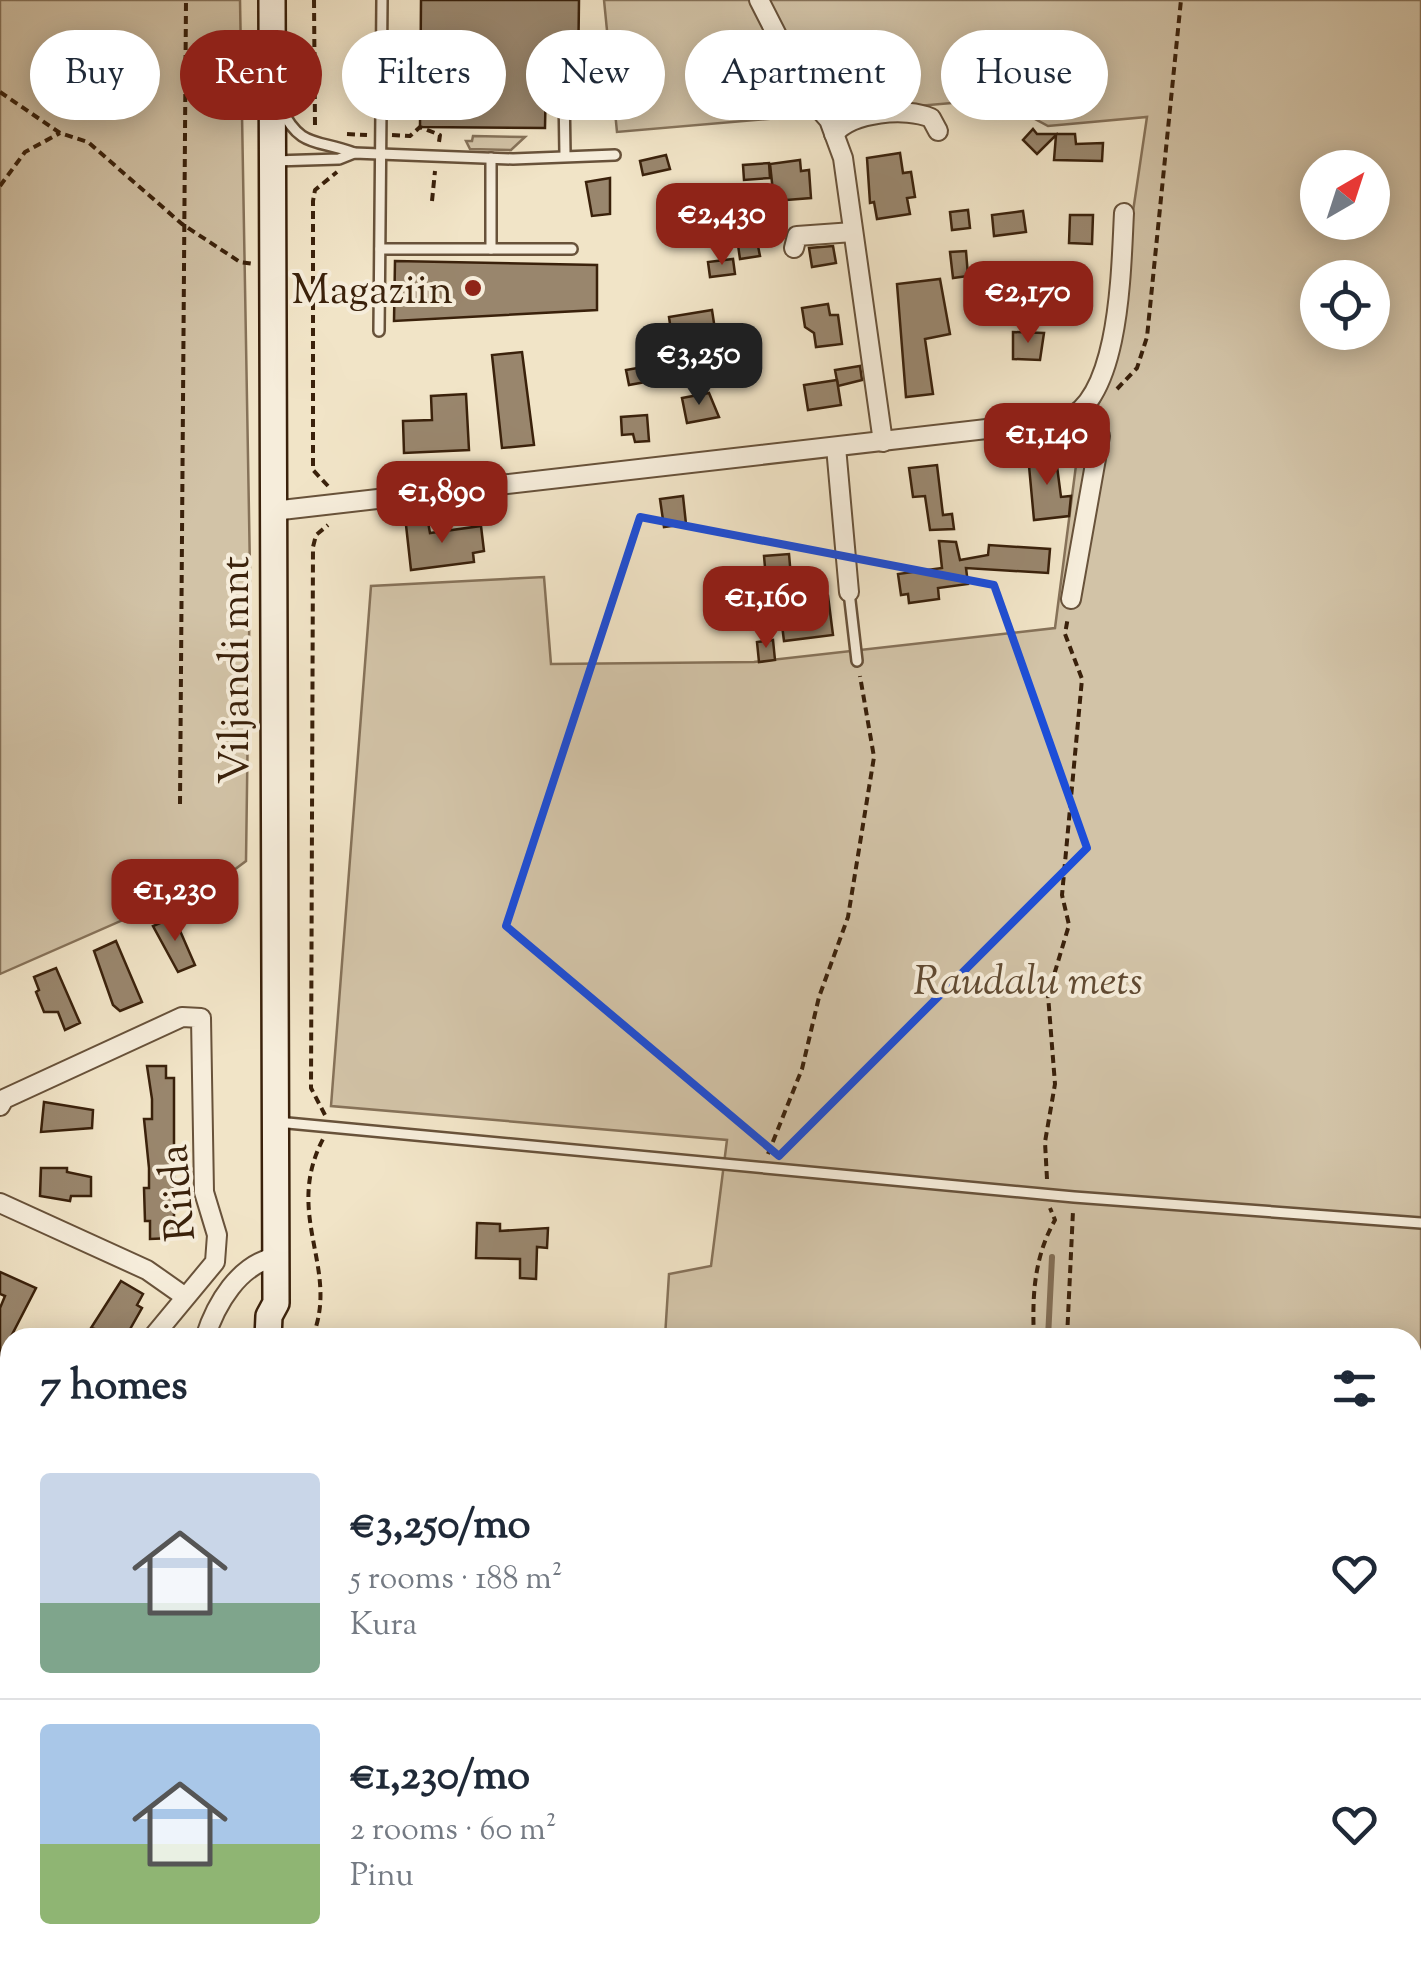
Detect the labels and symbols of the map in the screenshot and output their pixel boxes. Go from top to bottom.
north arrow [1300,150,1390,240]
pin: €2,430 [641,183,803,268]
pin: €2,170 [947,261,1109,346]
place label: Magaziin [291,263,453,323]
marker: Magaziin [462,277,484,299]
pin: €3,250 [618,323,780,408]
pin: €1,140 [966,403,1128,488]
pin: €1,890 [361,461,523,546]
street label: Viljandi mnt [208,556,268,784]
pin: €1,160 [685,566,847,651]
pin: €1,230 [94,859,256,944]
park label: Raudalu mets [913,954,1143,1014]
street label: Riida [146,1142,214,1243]

